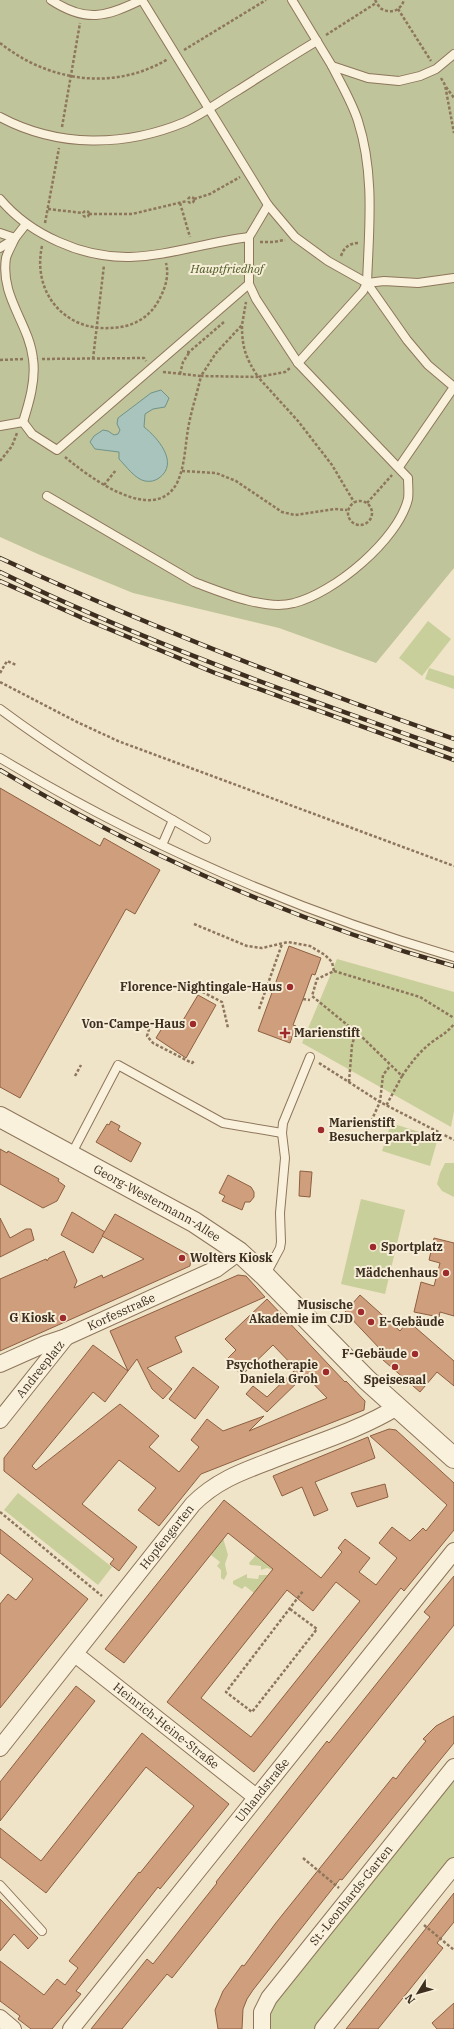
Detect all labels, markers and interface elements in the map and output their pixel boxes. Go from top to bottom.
park label: Hauptfriedhof [190,261,266,276]
place label: Florence-Nightingale-Haus [120,979,282,994]
marker: Florence-Nightingale-Haus [285,982,295,992]
place label: Von-Campe-Haus [81,1016,185,1031]
marker: Von-Campe-Haus [188,1019,198,1029]
place label: Marienstift [294,1025,361,1040]
marker: Marienstift [279,1027,291,1039]
place label: Marienstift Besucherparkplatz [329,1115,442,1144]
marker: Marienstift Besucherparkplatz [316,1125,326,1135]
street label: Georg-Westermann-Allee [91,1161,224,1245]
place label: Sportplatz [381,1239,443,1254]
marker: Sportplatz [368,1242,378,1252]
place label: Wolters Kiosk [190,1250,273,1265]
marker: Wolters Kiosk [177,1253,187,1263]
place label: Mädchenhaus [355,1265,438,1280]
marker: Mädchenhaus [441,1268,451,1278]
street label: Korfesstraße [85,1290,157,1333]
place label: Musische Akademie im CJD [249,1297,353,1326]
marker: Musische Akademie im CJD [356,1307,366,1317]
place label: G Kiosk [9,1310,56,1325]
marker: G Kiosk [58,1313,68,1323]
place label: E-Gebäude [379,1314,445,1329]
marker: E-Gebäude [366,1317,376,1327]
street label: Andreeplatz [13,1337,67,1401]
place label: F-Gebäude [342,1346,407,1361]
marker: F-Gebäude [410,1349,420,1359]
place label: Psychotherapie Daniela Groh [226,1357,318,1386]
marker: Speisesaal [390,1362,400,1372]
marker: Psychotherapie Daniela Groh [321,1367,331,1377]
place label: Speisesaal [364,1372,426,1387]
street label: Hopfengarten [136,1501,197,1572]
street label: Heinrich-Heine-Straße [110,1679,222,1772]
street label: Uhlandstraße [232,1755,292,1825]
street label: St.-Leonhards-Garten [306,1842,396,1948]
north arrow [398,1973,438,2013]
text: N [402,1991,418,2007]

